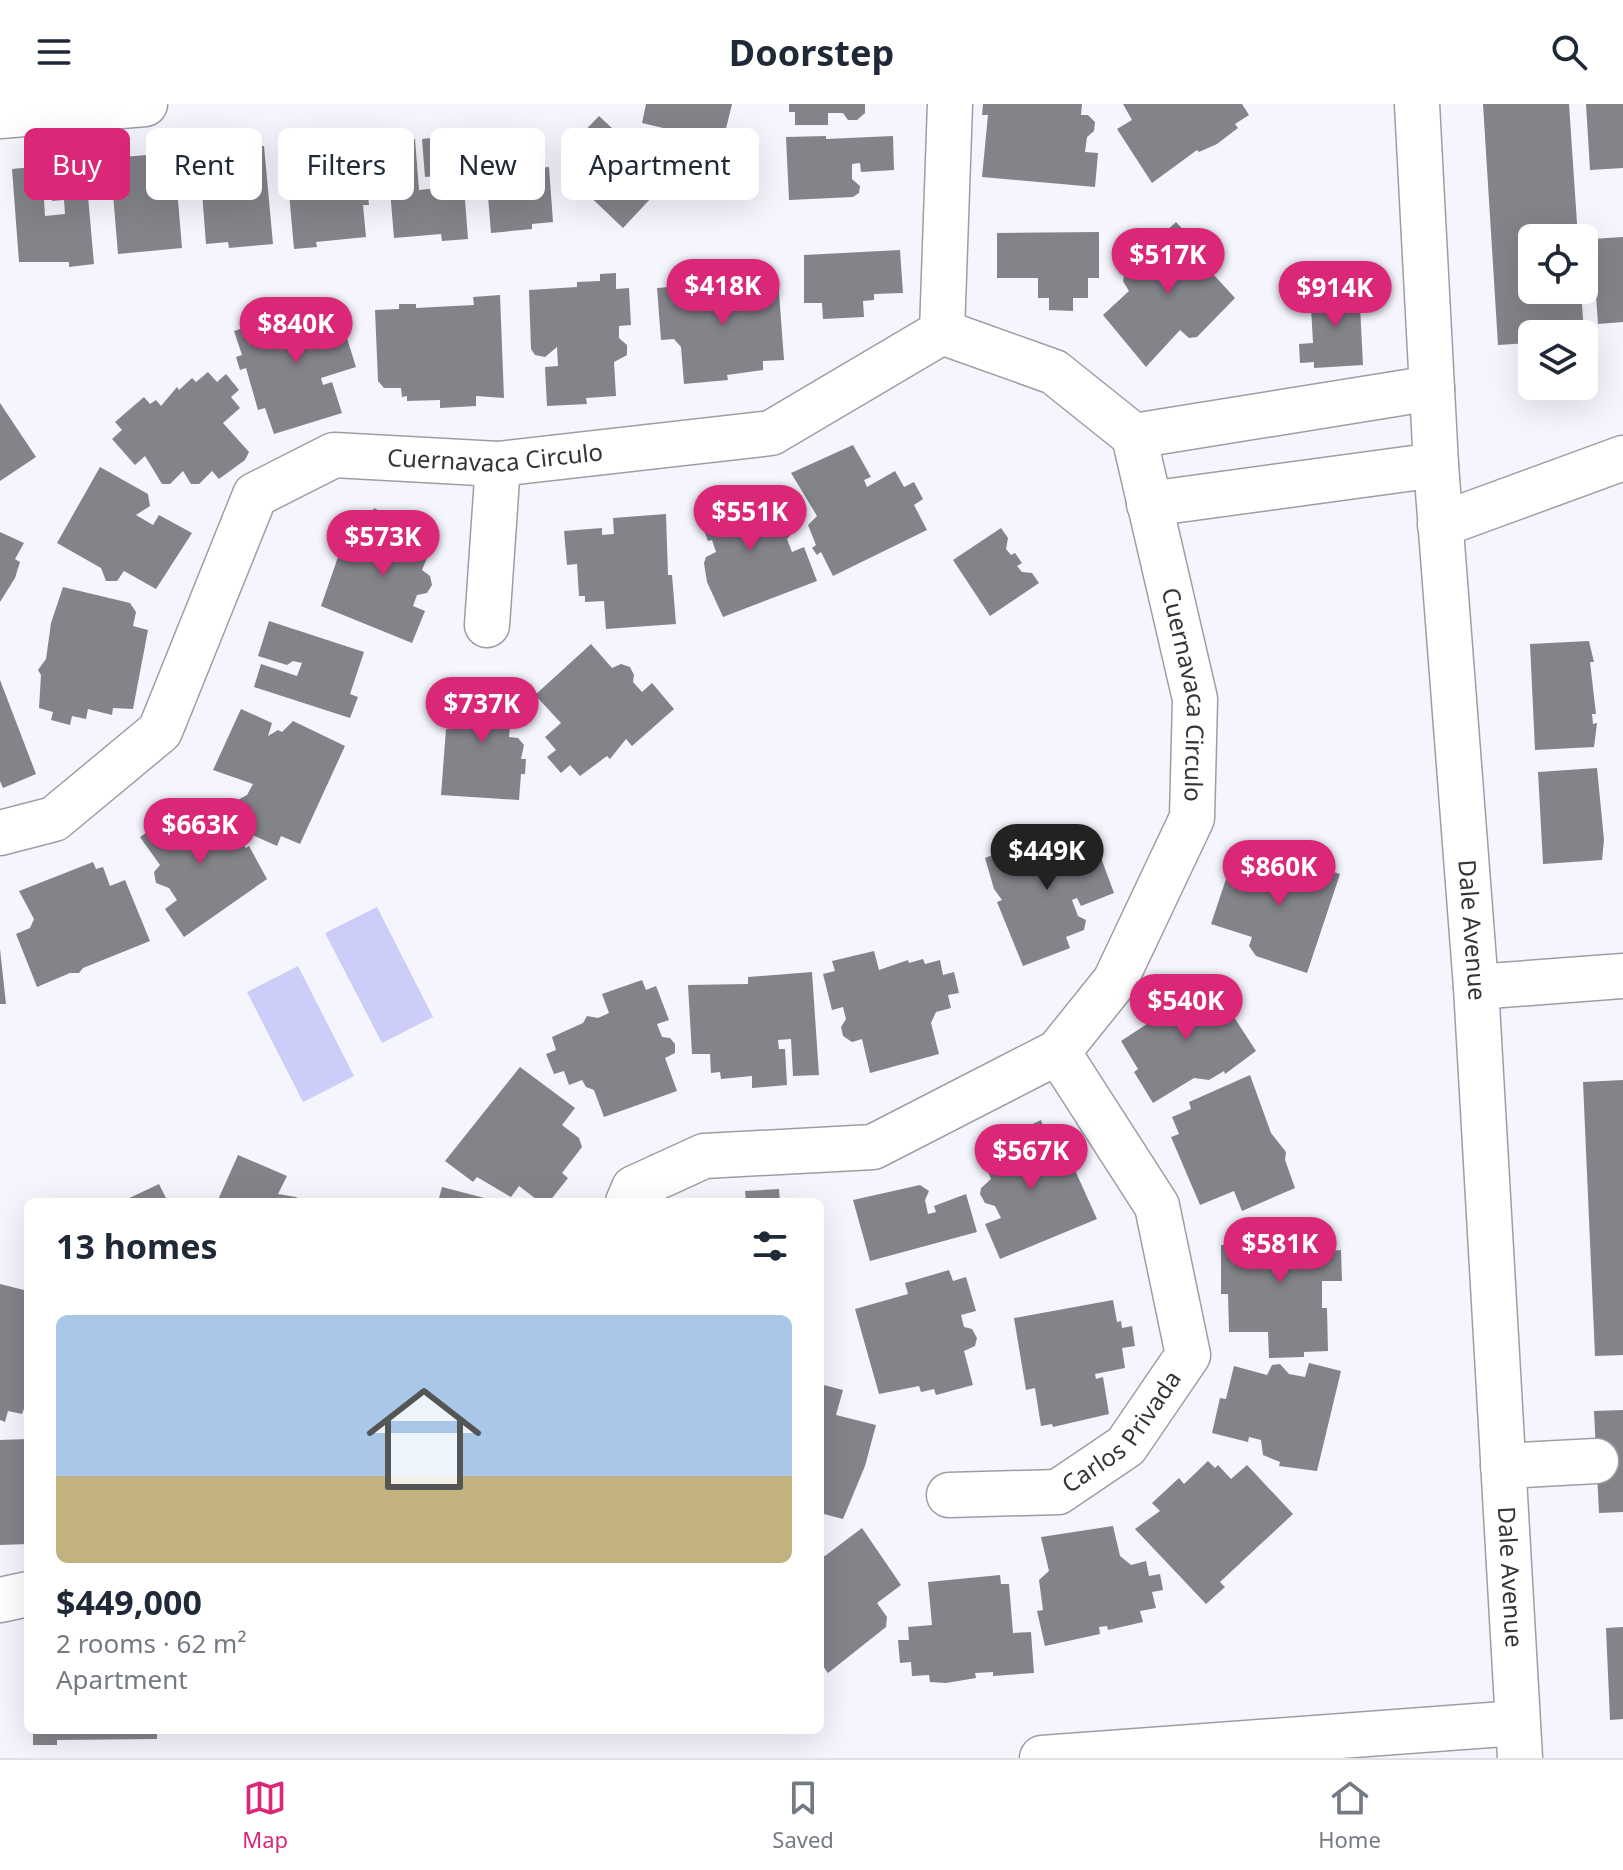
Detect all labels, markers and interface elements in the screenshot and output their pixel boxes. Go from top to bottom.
text: Doorstep [729,28,894,77]
icon: menu [32,30,76,74]
icon: search [1547,30,1591,74]
chip: Buy [24,128,130,200]
chip: Rent [146,128,262,200]
chip: Filters [278,128,414,200]
chip: New [430,128,545,200]
chip: Apartment [561,128,759,200]
map controls [1518,224,1598,400]
button: locate [1518,224,1598,304]
pin: $517K [1112,228,1224,296]
text: $517K [1130,236,1206,272]
pin: $418K [667,259,779,327]
pin: $914K [1279,261,1391,329]
text: $418K [685,267,761,303]
text: $914K [1297,269,1373,305]
pin: $840K [240,297,352,365]
text: $840K [258,305,334,341]
button: layers [1518,320,1598,400]
street label: Cuernavaca Circulo [386,434,605,479]
pin: $551K [694,485,806,553]
text: $551K [712,493,788,529]
pin: $573K [327,510,439,578]
text: $573K [345,518,421,554]
street label: Cuernavaca Circulo [1155,584,1214,802]
pin: $737K [426,677,538,745]
text: $737K [444,685,520,721]
pin: $663K [144,798,256,866]
text: $663K [162,806,238,842]
pin: $449K [991,824,1103,892]
text: $449K [1009,832,1085,868]
pin: $860K [1223,840,1335,908]
text: $860K [1241,848,1317,884]
street label: Dale Avenue [1451,858,1495,1001]
pin: $540K [1130,974,1242,1042]
text: $540K [1148,982,1224,1018]
pin: $567K [975,1124,1087,1192]
text: $567K [993,1132,1069,1168]
pin: $581K [1224,1217,1336,1285]
text: 13 homes [56,1223,218,1269]
icon: filters [748,1224,792,1268]
text: $581K [1242,1225,1318,1261]
street label: Carlos Privada [1055,1363,1188,1500]
icon: home [352,1367,496,1511]
street label: Dale Avenue [1491,1505,1532,1648]
text: $449,000 [56,1579,202,1625]
text: 2 rooms · 62 m² [56,1625,246,1661]
text: Apartment [56,1661,188,1697]
tab: Map [242,1776,288,1854]
tab: Saved [772,1776,834,1854]
tab: Home [1318,1776,1381,1854]

